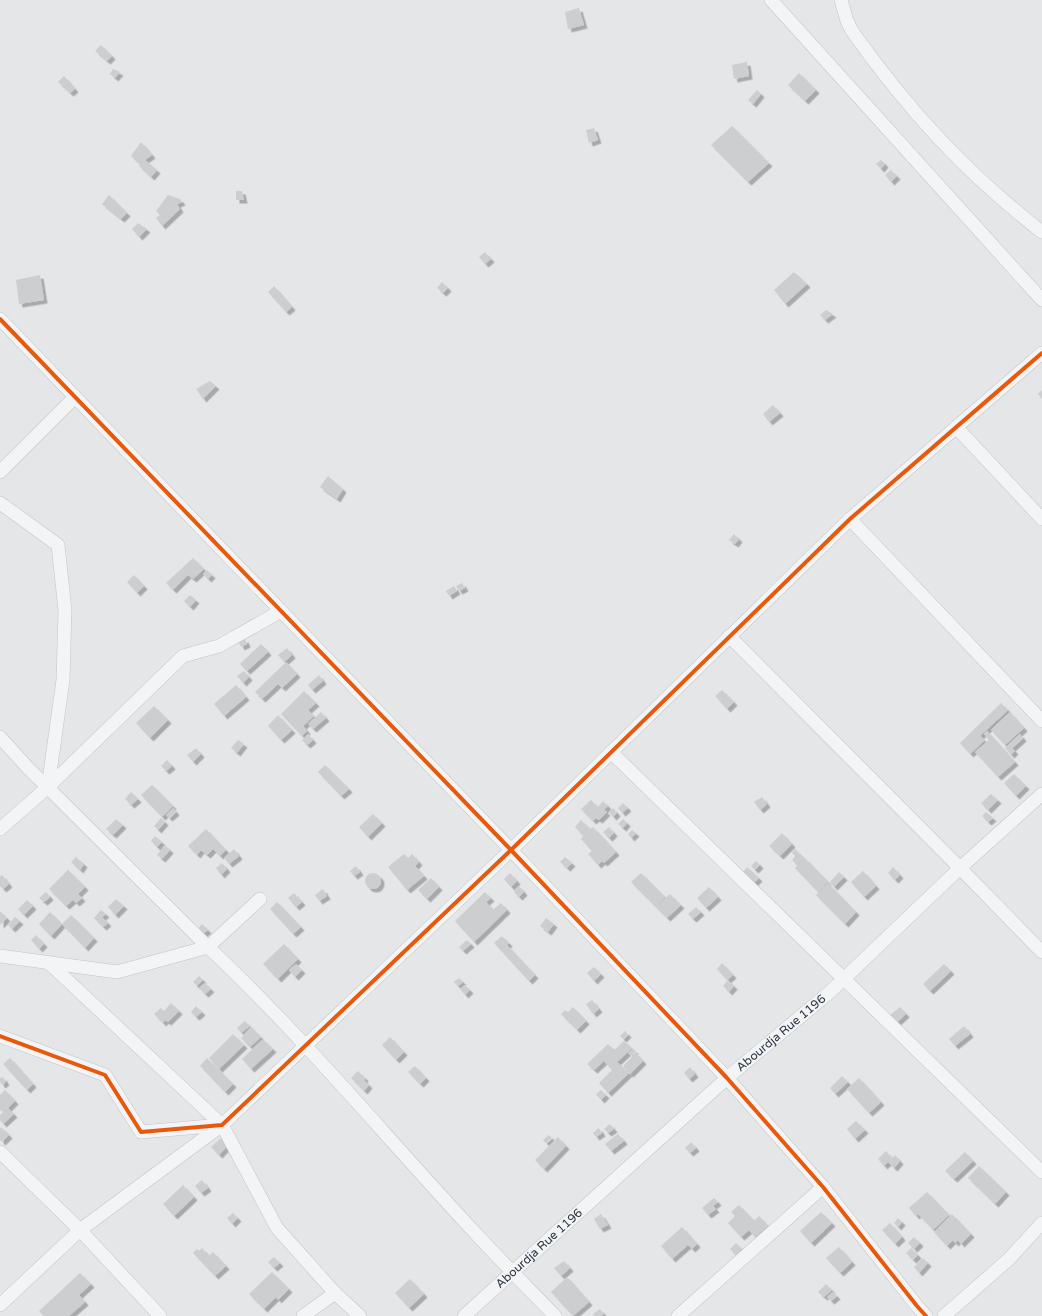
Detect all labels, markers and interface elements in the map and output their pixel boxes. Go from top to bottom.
street label: Abourdja Rue 1196 [733,992,828,1074]
street label: Abourdja Rue 1196 [493,1205,585,1291]

